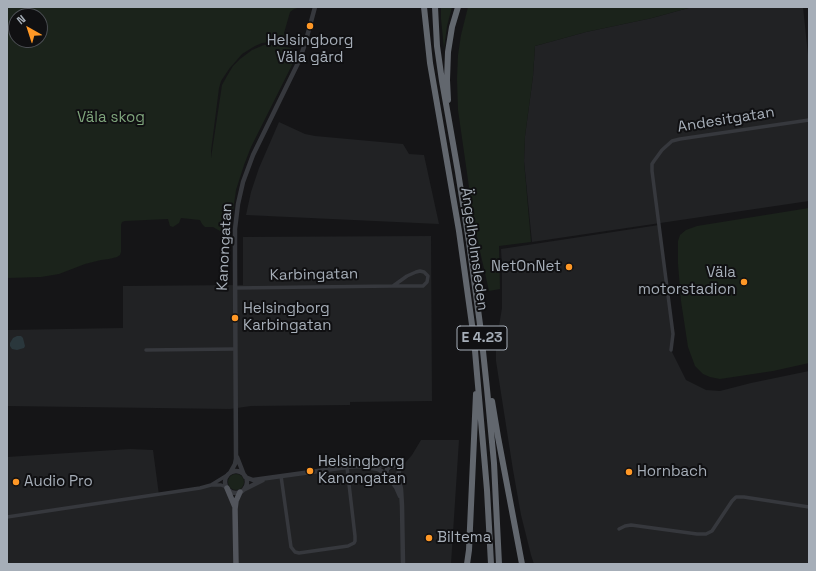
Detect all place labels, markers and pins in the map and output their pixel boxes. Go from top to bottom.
marker: Helsingborg Väla gård [305,21,315,31]
place label: Helsingborg Väla gård [267,32,353,67]
place label: NetOnNet [491,258,561,276]
marker: NetOnNet [564,262,574,272]
place label: Väla motorstadion [638,264,736,299]
marker: Väla motorstadion [739,277,749,287]
place label: Helsingborg Karbingatan [243,300,331,335]
marker: Helsingborg Karbingatan [230,313,240,323]
place label: Helsingborg Kanongatan [318,453,406,488]
place label: Hornbach [637,463,707,481]
marker: Helsingborg Kanongatan [305,466,315,476]
marker: Hornbach [624,467,634,477]
place label: Audio Pro [24,473,93,491]
marker: Audio Pro [11,477,21,487]
place label: Biltema [437,529,491,547]
marker: Biltema [424,533,434,543]

